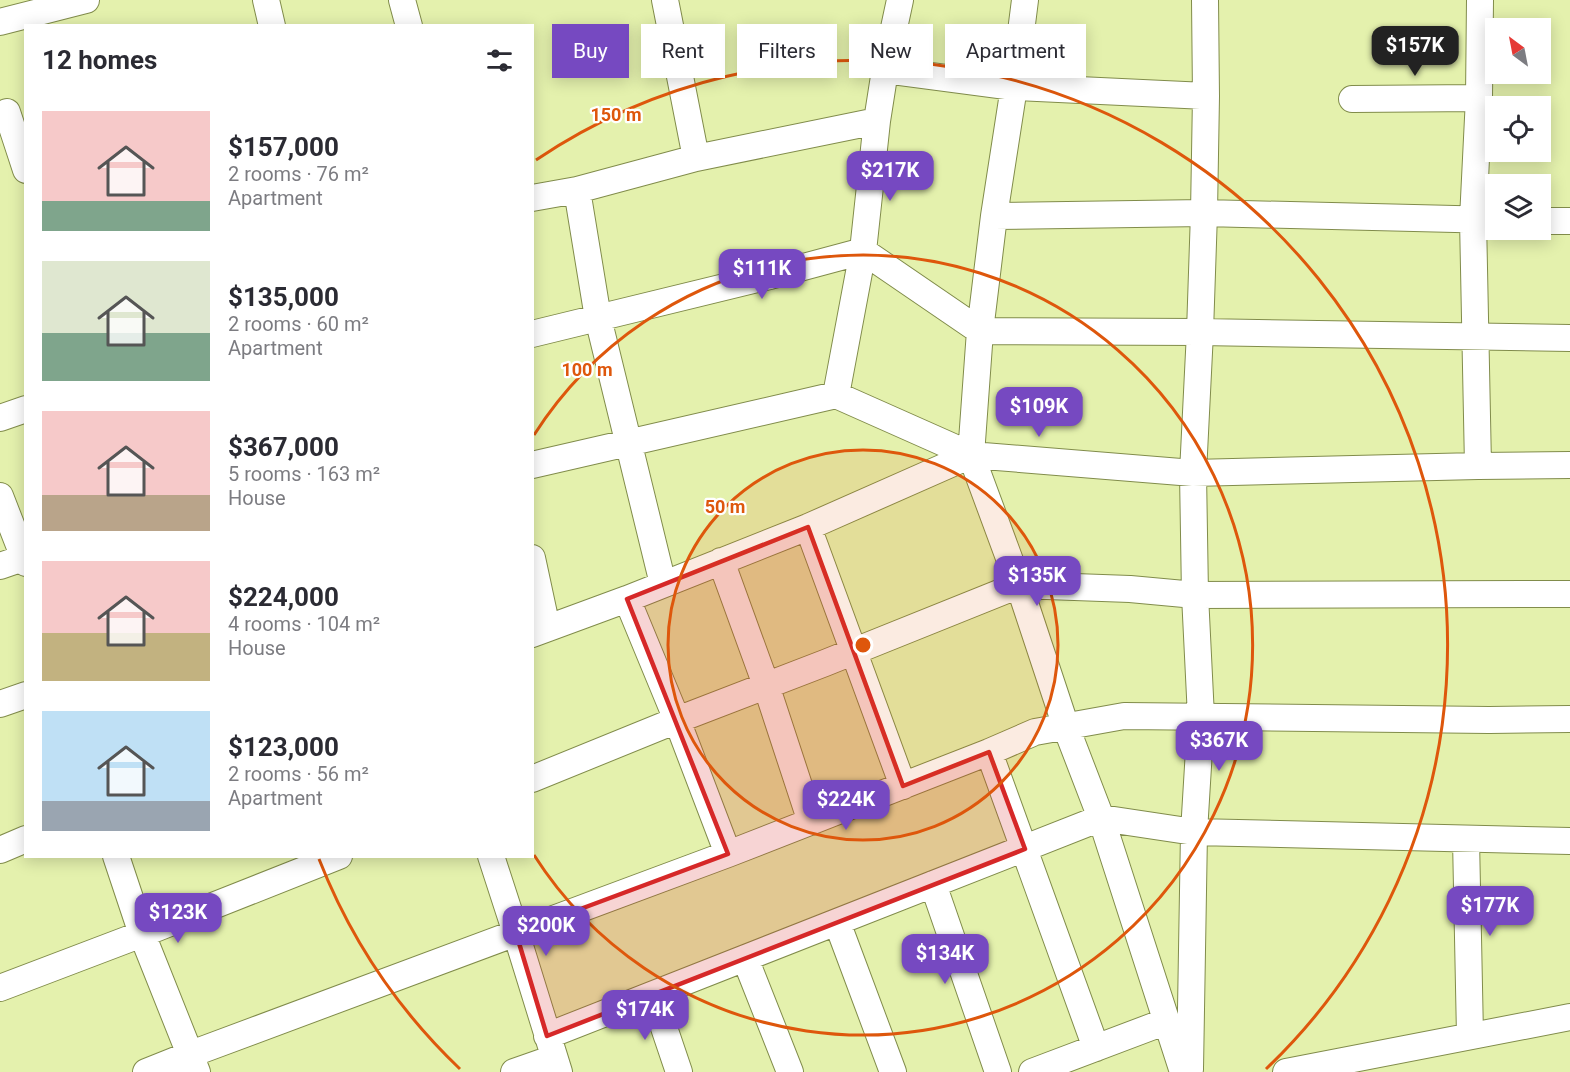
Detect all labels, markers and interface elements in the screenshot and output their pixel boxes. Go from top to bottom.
north arrow [1485,18,1551,84]
map controls [1485,18,1551,240]
chip: Buy [552,24,629,78]
chip: Rent [641,24,725,78]
chip: Filters [737,24,837,78]
chip: New [849,24,933,78]
chip: Apartment [945,24,1086,78]
pin: $157K [1373,26,1457,77]
text: $157K [1386,33,1444,57]
icon: filters [483,44,516,77]
text: 12 homes [42,45,157,75]
button: locate [1485,96,1551,162]
text: 150 m [590,104,642,125]
text: $157,000 [228,132,339,162]
icon: home [90,135,162,207]
pin: $217K [848,151,932,202]
text: $217K [861,158,919,182]
text: 2 rooms · 76 m² [228,162,369,186]
button: layers [1485,174,1551,240]
text: Apartment [228,186,323,210]
pin: $111K [720,249,804,300]
text: $111K [733,256,791,280]
text: $135,000 [228,282,339,312]
icon: home [90,285,162,357]
text: 2 rooms · 60 m² [228,312,369,336]
text: Apartment [228,336,323,360]
text: 100 m [561,359,613,380]
pin: $109K [997,387,1081,438]
text: $109K [1010,394,1068,418]
text: $367,000 [228,432,339,462]
icon: home [90,435,162,507]
text: 5 rooms · 163 m² [228,462,380,486]
text: House [228,486,286,510]
text: 50 m [705,496,745,517]
pin: $135K [995,556,1079,607]
text: $135K [1008,563,1066,587]
text: $224,000 [228,582,339,612]
icon: home [90,585,162,657]
text: 4 rooms · 104 m² [228,612,380,636]
centre of rings [853,635,873,655]
text: House [228,636,286,660]
pin: $367K [1177,721,1261,772]
text: $367K [1190,728,1248,752]
text: $123,000 [228,732,339,762]
icon: home [90,735,162,807]
text: 2 rooms · 56 m² [228,762,369,786]
pin: $224K [804,780,888,831]
text: Apartment [228,786,323,810]
text: $224K [817,787,875,811]
pin: $177K [1448,886,1532,937]
pin: $123K [136,893,220,944]
text: $177K [1461,893,1519,917]
text: $123K [149,900,207,924]
pin: $200K [504,906,588,957]
text: $200K [517,913,575,937]
pin: $134K [903,934,987,985]
text: $134K [916,941,974,965]
pin: $174K [603,990,687,1041]
text: $174K [616,997,674,1021]

